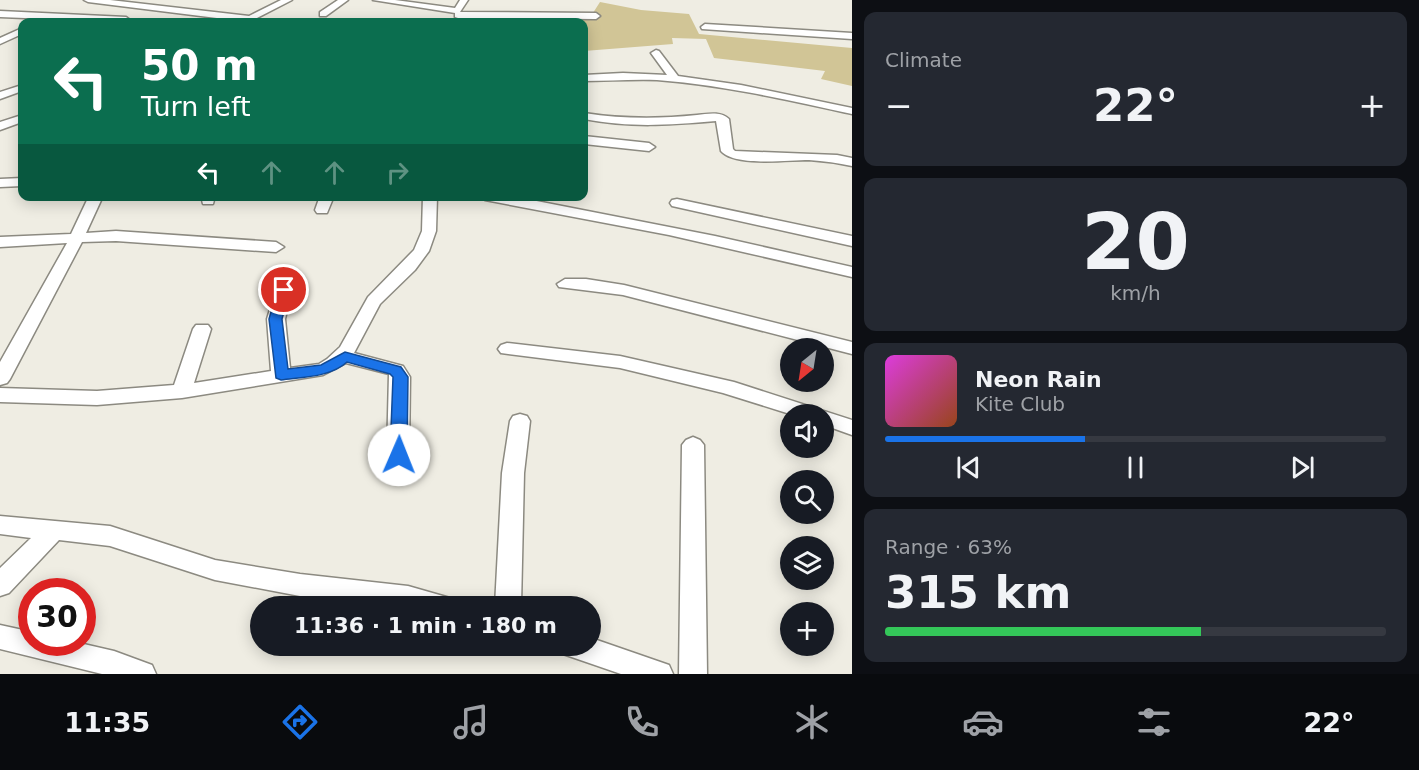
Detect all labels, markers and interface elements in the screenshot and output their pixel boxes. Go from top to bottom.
text: 50 m [141,41,258,90]
icon: left [42,42,120,120]
text: Climate [885,48,962,72]
text: 22° [1093,79,1178,132]
text: − [885,86,913,125]
text: + [1358,86,1386,125]
text: Turn left [141,91,251,122]
icon: left [192,156,225,189]
icon: ahead [255,156,288,189]
icon: ahead [318,156,351,189]
icon: right [381,156,414,189]
text: 20 [1081,197,1190,287]
pin [258,264,309,315]
icon: arrive [267,273,300,306]
text: km/h [1110,281,1161,305]
north arrow [780,338,834,392]
map controls [780,338,834,656]
text: Neon Rain [975,367,1102,392]
text: Kite Club [975,392,1065,416]
button: sound [780,404,834,458]
position arrow [367,423,431,487]
icon: previous [952,451,985,484]
icon: pause [1119,451,1152,484]
icon: next [1286,451,1319,484]
button: search [780,470,834,524]
text: Range · 63% [885,535,1012,559]
button: layers [780,536,834,590]
text: 315 km [885,566,1071,619]
speed limit sign: 30 [18,578,96,656]
button: + [780,602,834,656]
text: 11:36 · 1 min · 180 m [294,613,557,638]
icon: directions [279,701,321,743]
icon: music [450,701,492,743]
icon: phone [621,701,663,743]
icon: climate [791,701,833,743]
icon: car [962,701,1004,743]
icon: filters [1133,701,1175,743]
text: 11:35 [64,707,150,738]
text: 22° [1303,707,1355,738]

